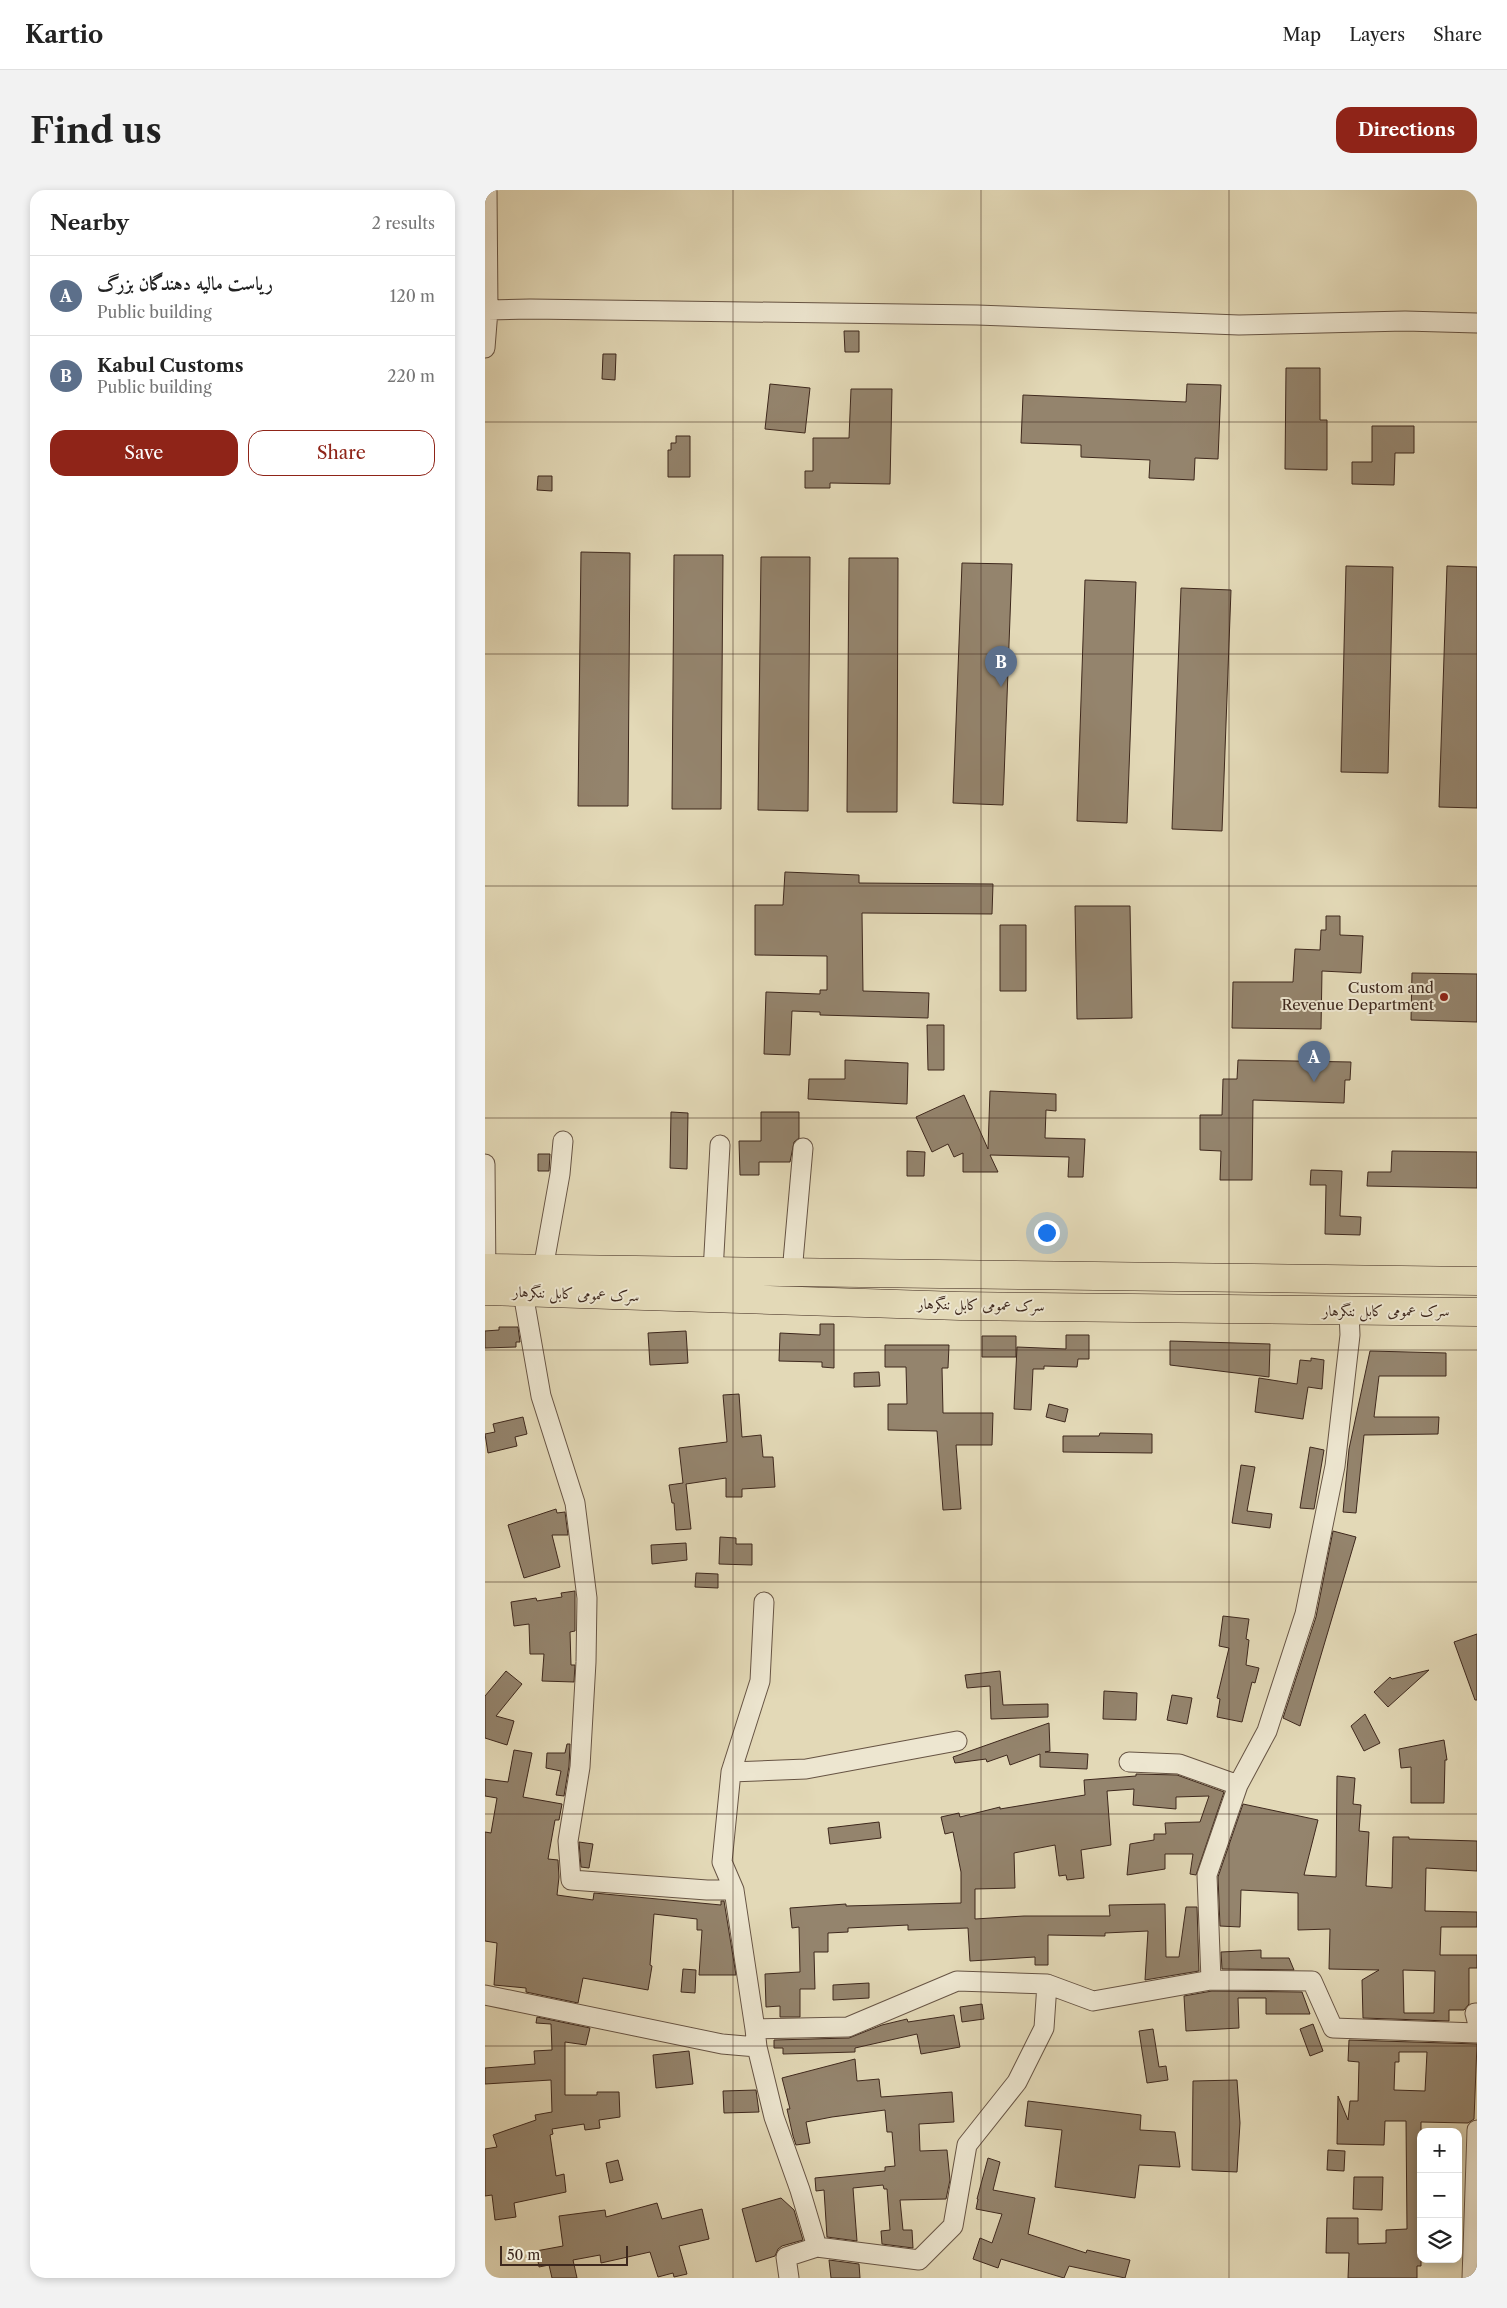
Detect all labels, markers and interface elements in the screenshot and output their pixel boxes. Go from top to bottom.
text: Kartio [25,20,103,49]
text: Map [1283,24,1321,46]
text: Layers [1349,24,1405,46]
text: Share [1433,24,1482,46]
button: Directions [1336,107,1477,153]
text: Find us [30,109,162,152]
text: Nearby [50,210,129,235]
text: 2 results [372,213,435,233]
text: ریاست مالیه دهندگان بزرگ [97,272,273,295]
text: A [60,286,72,306]
text: 120 m [390,286,435,306]
text: Public building [97,302,212,322]
text: Kabul Customs [97,354,244,377]
text: B [60,366,72,386]
text: 220 m [387,366,435,386]
text: Public building [97,377,212,397]
button: Save [50,430,238,476]
button: Share [248,430,435,476]
pin: B [985,646,1017,687]
place label: Custom and Revenue Department [1281,978,1435,1014]
marker: Custom and Revenue Department [1438,991,1450,1003]
pin: A [1298,1041,1330,1082]
your location [1034,1220,1060,1246]
street label: سرک عمومی کابل ننگرهار [510,1282,640,1307]
street label: سرک عمومی کابل ننگرهار [915,1294,1045,1317]
street label: سرک عمومی کابل ننگرهار [1321,1301,1449,1322]
map controls [1417,2128,1462,2263]
button: + [1417,2128,1462,2173]
button: − [1417,2173,1462,2218]
button: layers [1417,2218,1462,2263]
scale bar [500,2243,627,2266]
text: 50 m [507,2246,540,2264]

